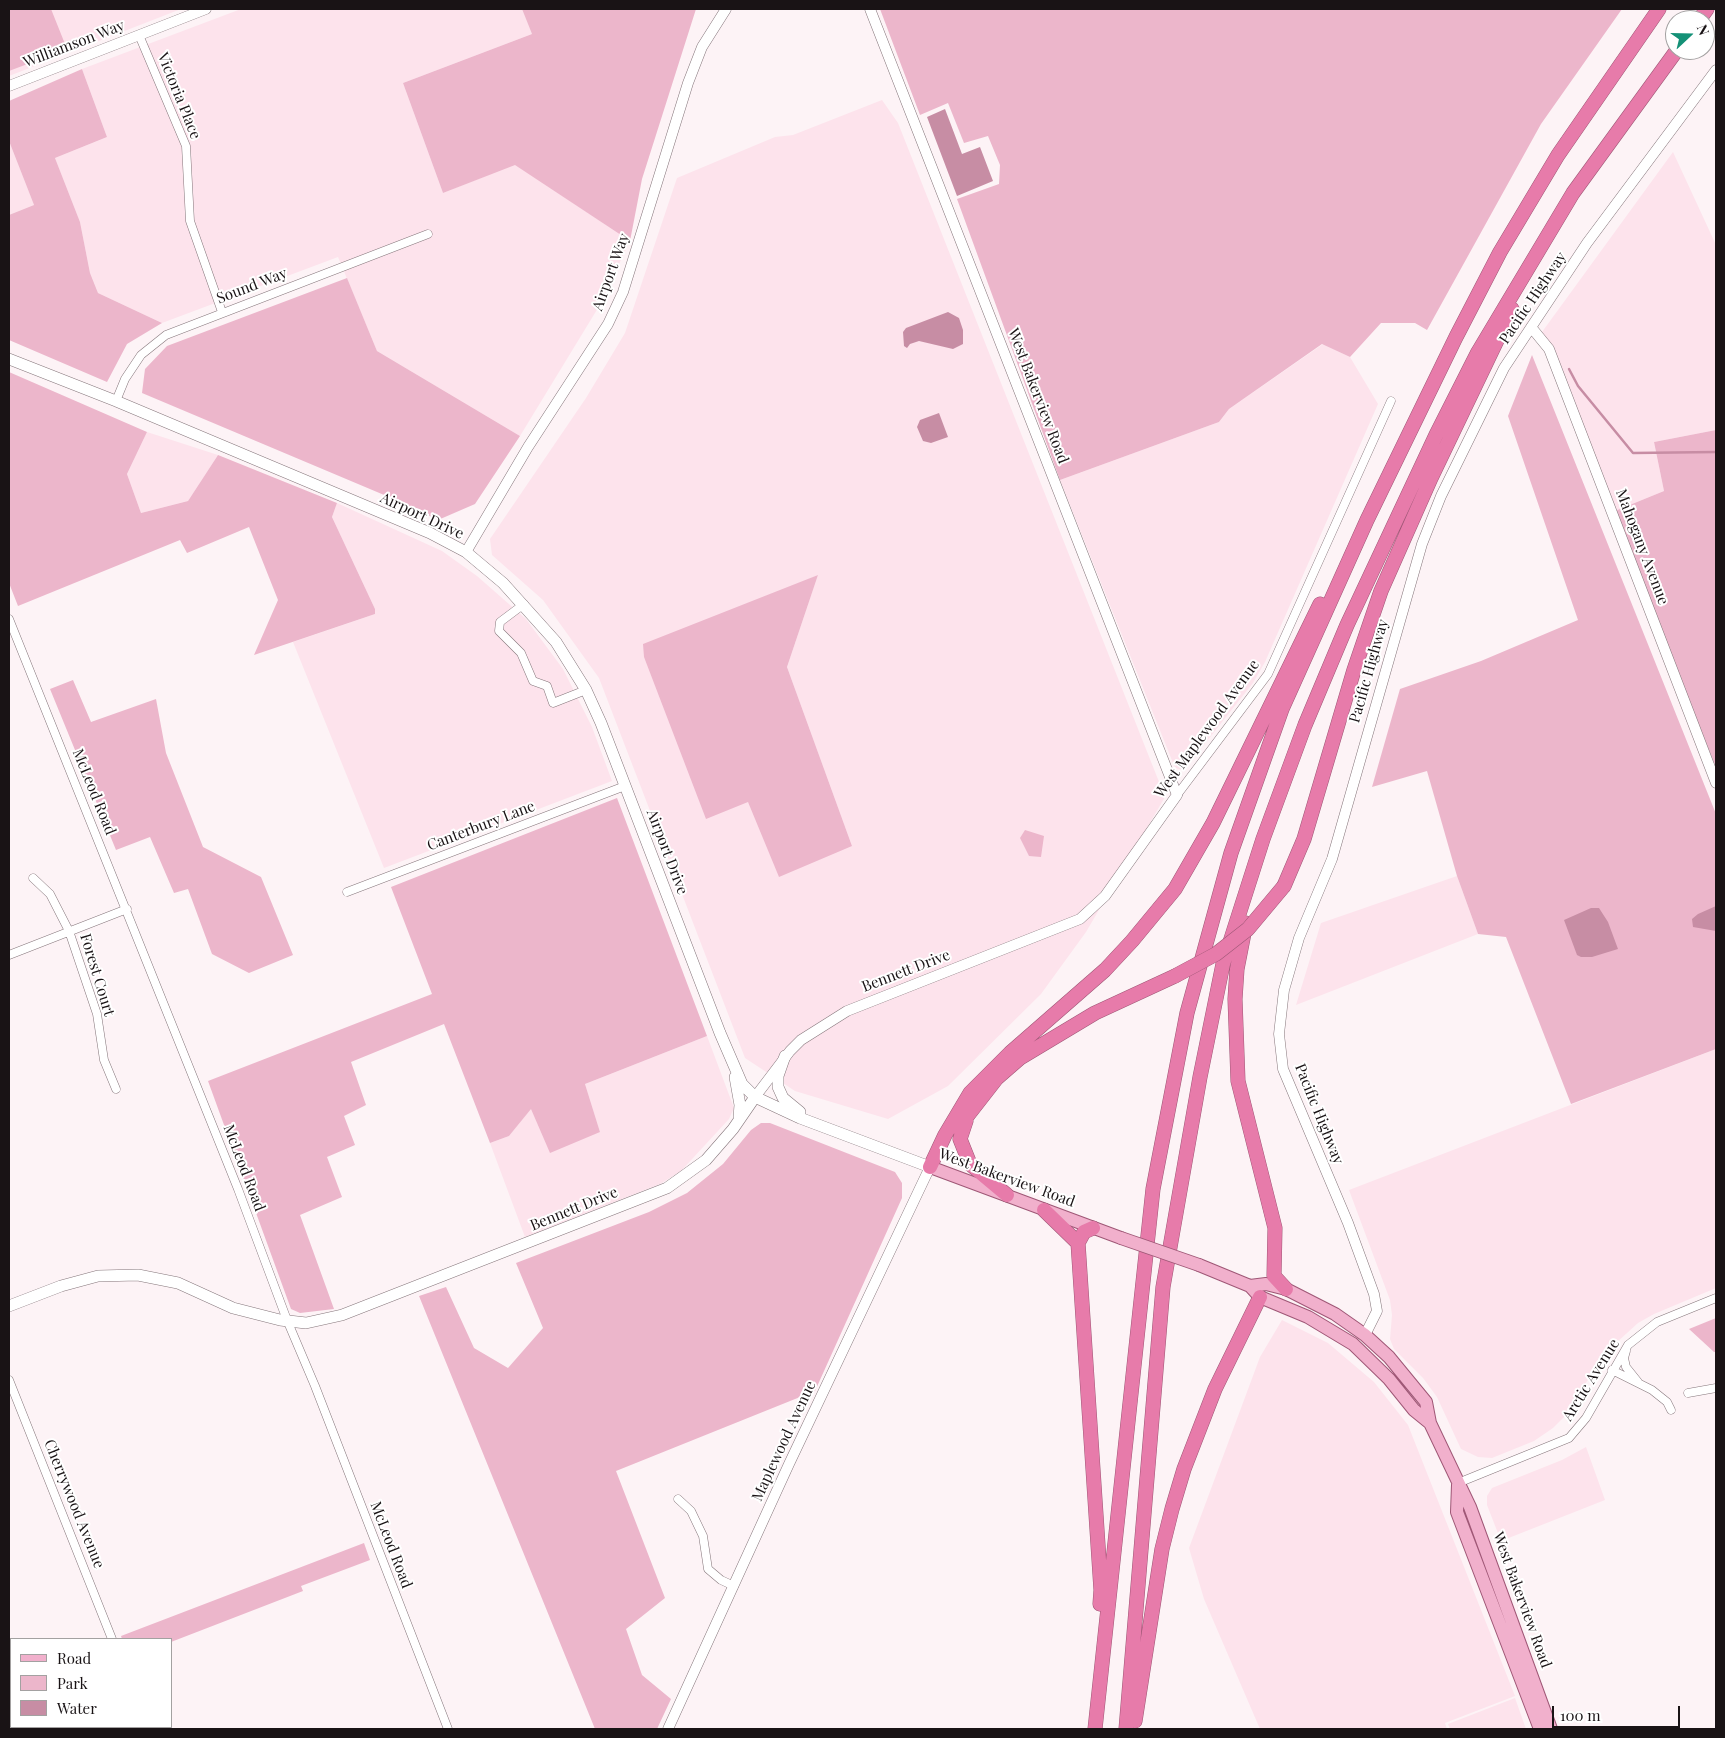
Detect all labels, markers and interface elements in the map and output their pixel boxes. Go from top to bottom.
north arrow [1665,10,1715,60]
street label: Williamson Way [21,16,127,72]
text: N [1693,22,1714,38]
street label: Victoria Place [153,50,205,142]
street label: Airport Way [589,231,633,313]
street label: Pacific Highway [1496,249,1570,347]
street label: Sound Way [214,264,290,308]
street label: West Bakerview Road [1004,326,1072,466]
street label: Mahogany Avenue [1612,487,1672,607]
street label: Airport Drive [377,489,467,543]
street label: Pacific Highway [1346,617,1392,725]
street label: West Maplewood Avenue [1151,656,1263,802]
street label: McLeod Road [69,746,119,838]
street label: Canterbury Lane [425,797,537,855]
street label: Airport Drive [642,807,692,897]
street label: Forest Court [76,932,118,1018]
street label: Bennett Drive [859,946,953,996]
street label: Pacific Highway [1291,1061,1347,1167]
street label: McLeod Road [219,1122,269,1214]
street label: West Bakerview Road [937,1145,1077,1211]
street label: Bennett Drive [528,1183,620,1235]
street label: Arctic Avenue [1559,1336,1623,1424]
street label: Maplewood Avenue [748,1378,820,1504]
street label: Cherrywood Avenue [40,1437,108,1571]
street label: McLeod Road [366,1499,416,1591]
street label: West Bakerview Road [1489,1530,1555,1670]
legend [10,1638,172,1728]
text: Road [57,1648,91,1668]
text: Park [57,1673,88,1693]
scale bar [1555,1696,1682,1728]
text: Water [57,1698,97,1718]
text: 100 m [1560,1705,1601,1725]

